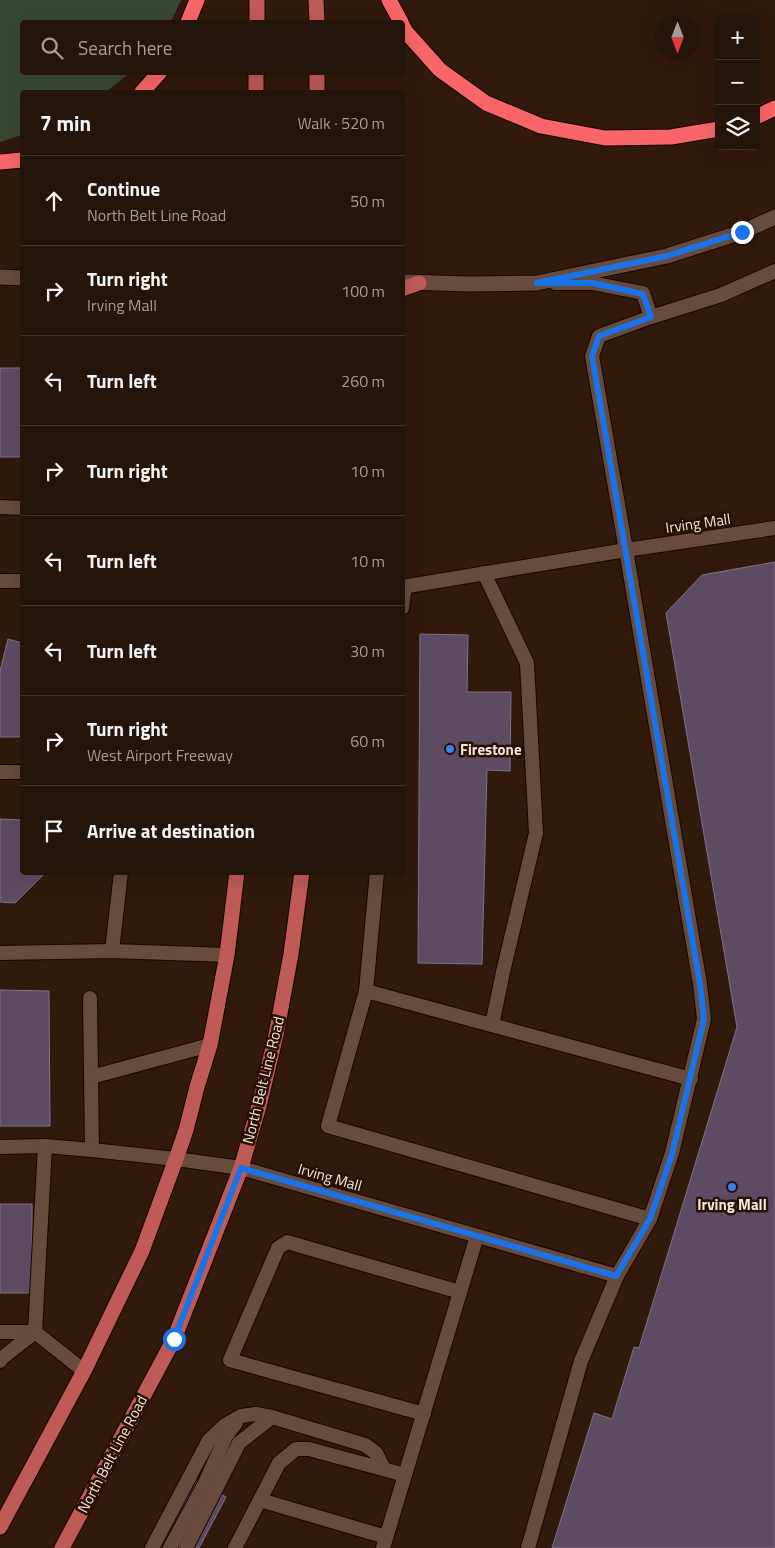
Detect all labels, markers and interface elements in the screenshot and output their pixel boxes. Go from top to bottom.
north arrow [655,15,700,60]
map controls [715,15,760,150]
button: + [715,15,760,60]
search box [20,20,405,75]
text: Search here [78,33,172,62]
icon: search [38,34,66,62]
button: − [715,60,760,105]
button: layers [715,105,760,150]
text: 7 min [40,107,91,139]
text: Walk · 520 m [297,111,385,135]
text: Continue [87,174,160,203]
icon: ahead [40,187,68,215]
text: 50 m [350,189,385,213]
text: North Belt Line Road [87,203,226,227]
route end [731,221,754,244]
text: Turn right [87,264,168,293]
icon: right [40,277,68,305]
text: 100 m [341,279,385,303]
text: Irving Mall [87,293,157,317]
text: Turn left [87,366,157,395]
icon: left [40,367,68,395]
text: 260 m [341,369,385,393]
text: Turn right [87,456,168,485]
icon: right [40,457,68,485]
text: 10 m [350,459,385,483]
street label: Irving Mall [664,507,732,539]
text: Turn left [87,546,157,575]
icon: left [40,547,68,575]
text: 10 m [350,549,385,573]
text: Turn left [87,636,157,665]
icon: left [40,637,68,665]
text: 30 m [350,639,385,663]
text: Turn right [87,714,168,743]
icon: right [40,727,68,755]
text: 60 m [350,729,385,753]
place label: Firestone [460,738,522,761]
text: West Airport Freeway [87,743,233,767]
marker: Firestone [444,743,456,755]
text: Arrive at destination [87,816,255,845]
icon: arrive [40,817,68,845]
street label: North Belt Line Road [236,1014,290,1146]
street label: Irving Mall [295,1157,365,1197]
marker: Irving Mall [726,1181,738,1193]
place label: Irving Mall [697,1193,767,1216]
route start [163,1328,186,1351]
street label: North Belt Line Road [71,1391,153,1517]

